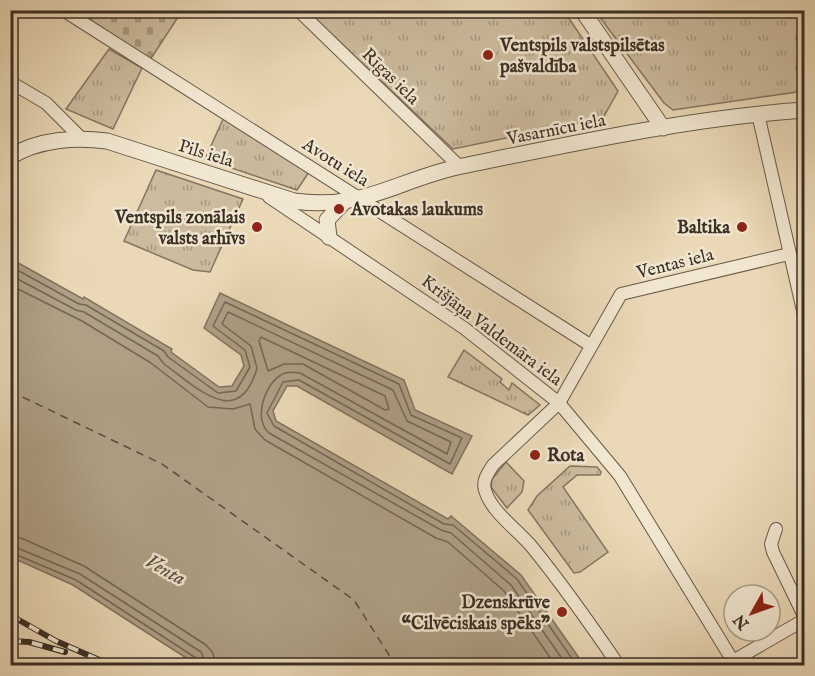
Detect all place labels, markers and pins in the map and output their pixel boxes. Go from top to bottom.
place label: Ventspils valstspilsētas pašvaldība [499,35,665,79]
marker: Ventspils valstspilsētas pašvaldība [481,48,495,62]
place label: Avotakas laukums [350,199,484,222]
marker: Avotakas laukums [332,202,346,216]
place label: Ventspils zonālais valsts arhīvs [114,207,246,251]
place label: Baltika [677,217,731,240]
marker: Ventspils zonālais valsts arhīvs [250,220,264,234]
marker: Baltika [735,220,749,234]
place label: Rota [547,445,585,468]
marker: Rota [528,448,542,462]
place label: Dzenskrūve “Cilvēciskais spēks” [402,592,551,636]
marker: Dzenskrūve “Cilvēciskais spēks” [555,605,569,619]

